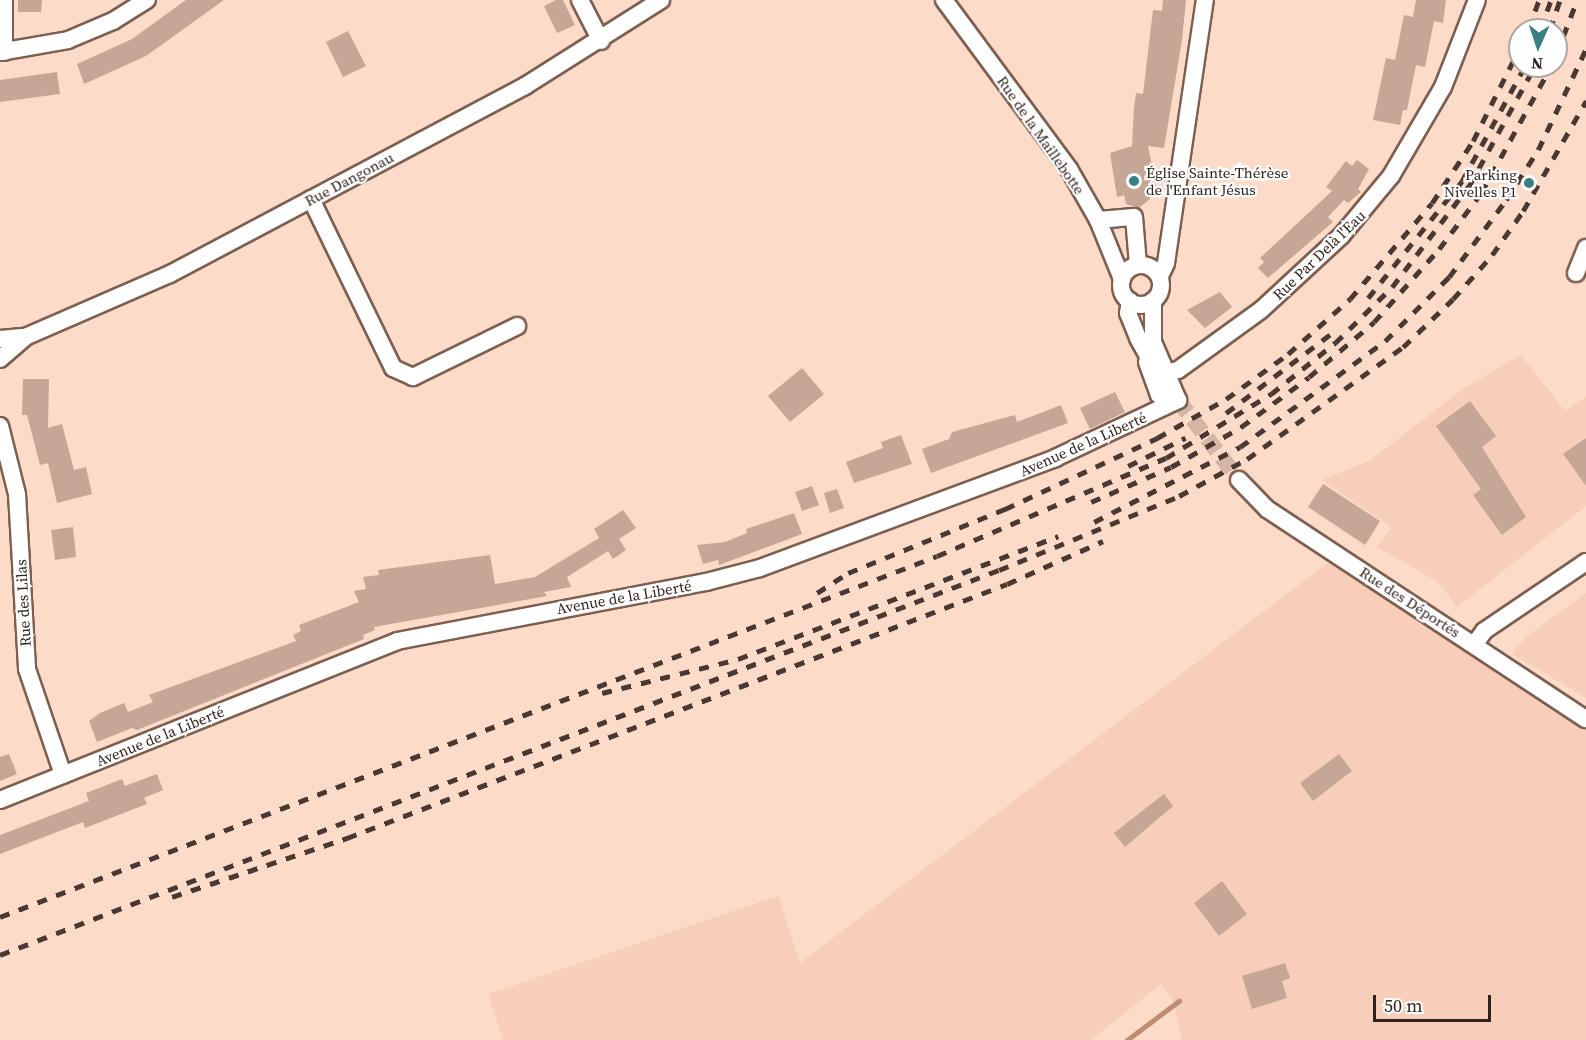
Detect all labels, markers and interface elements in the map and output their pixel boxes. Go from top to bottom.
north arrow [1508,18,1568,78]
text: N [1531,53,1544,75]
street label: Rue de la Maillebotte [993,72,1089,198]
street label: Rue Dangonau [302,148,396,210]
place label: Église Sainte-Thérèse de l'Enfant Jésus [1146,163,1288,198]
place label: Parking Nivelles P1 [1444,165,1517,200]
marker: Église Sainte-Thérèse de l'Enfant Jésus [1127,174,1141,188]
marker: Parking Nivelles P1 [1522,176,1536,190]
street label: Rue Par Delà l'Eau [1269,206,1369,304]
street label: Avenue de la Liberté [1017,408,1149,480]
street label: Rue des Lilas [12,559,34,647]
street label: Rue des Déportés [1356,563,1464,641]
street label: Avenue de la Liberté [555,576,693,618]
street label: Avenue de la Liberté [93,702,227,770]
scale bar [1376,983,1494,1021]
text: 50 m [1384,993,1422,1018]

